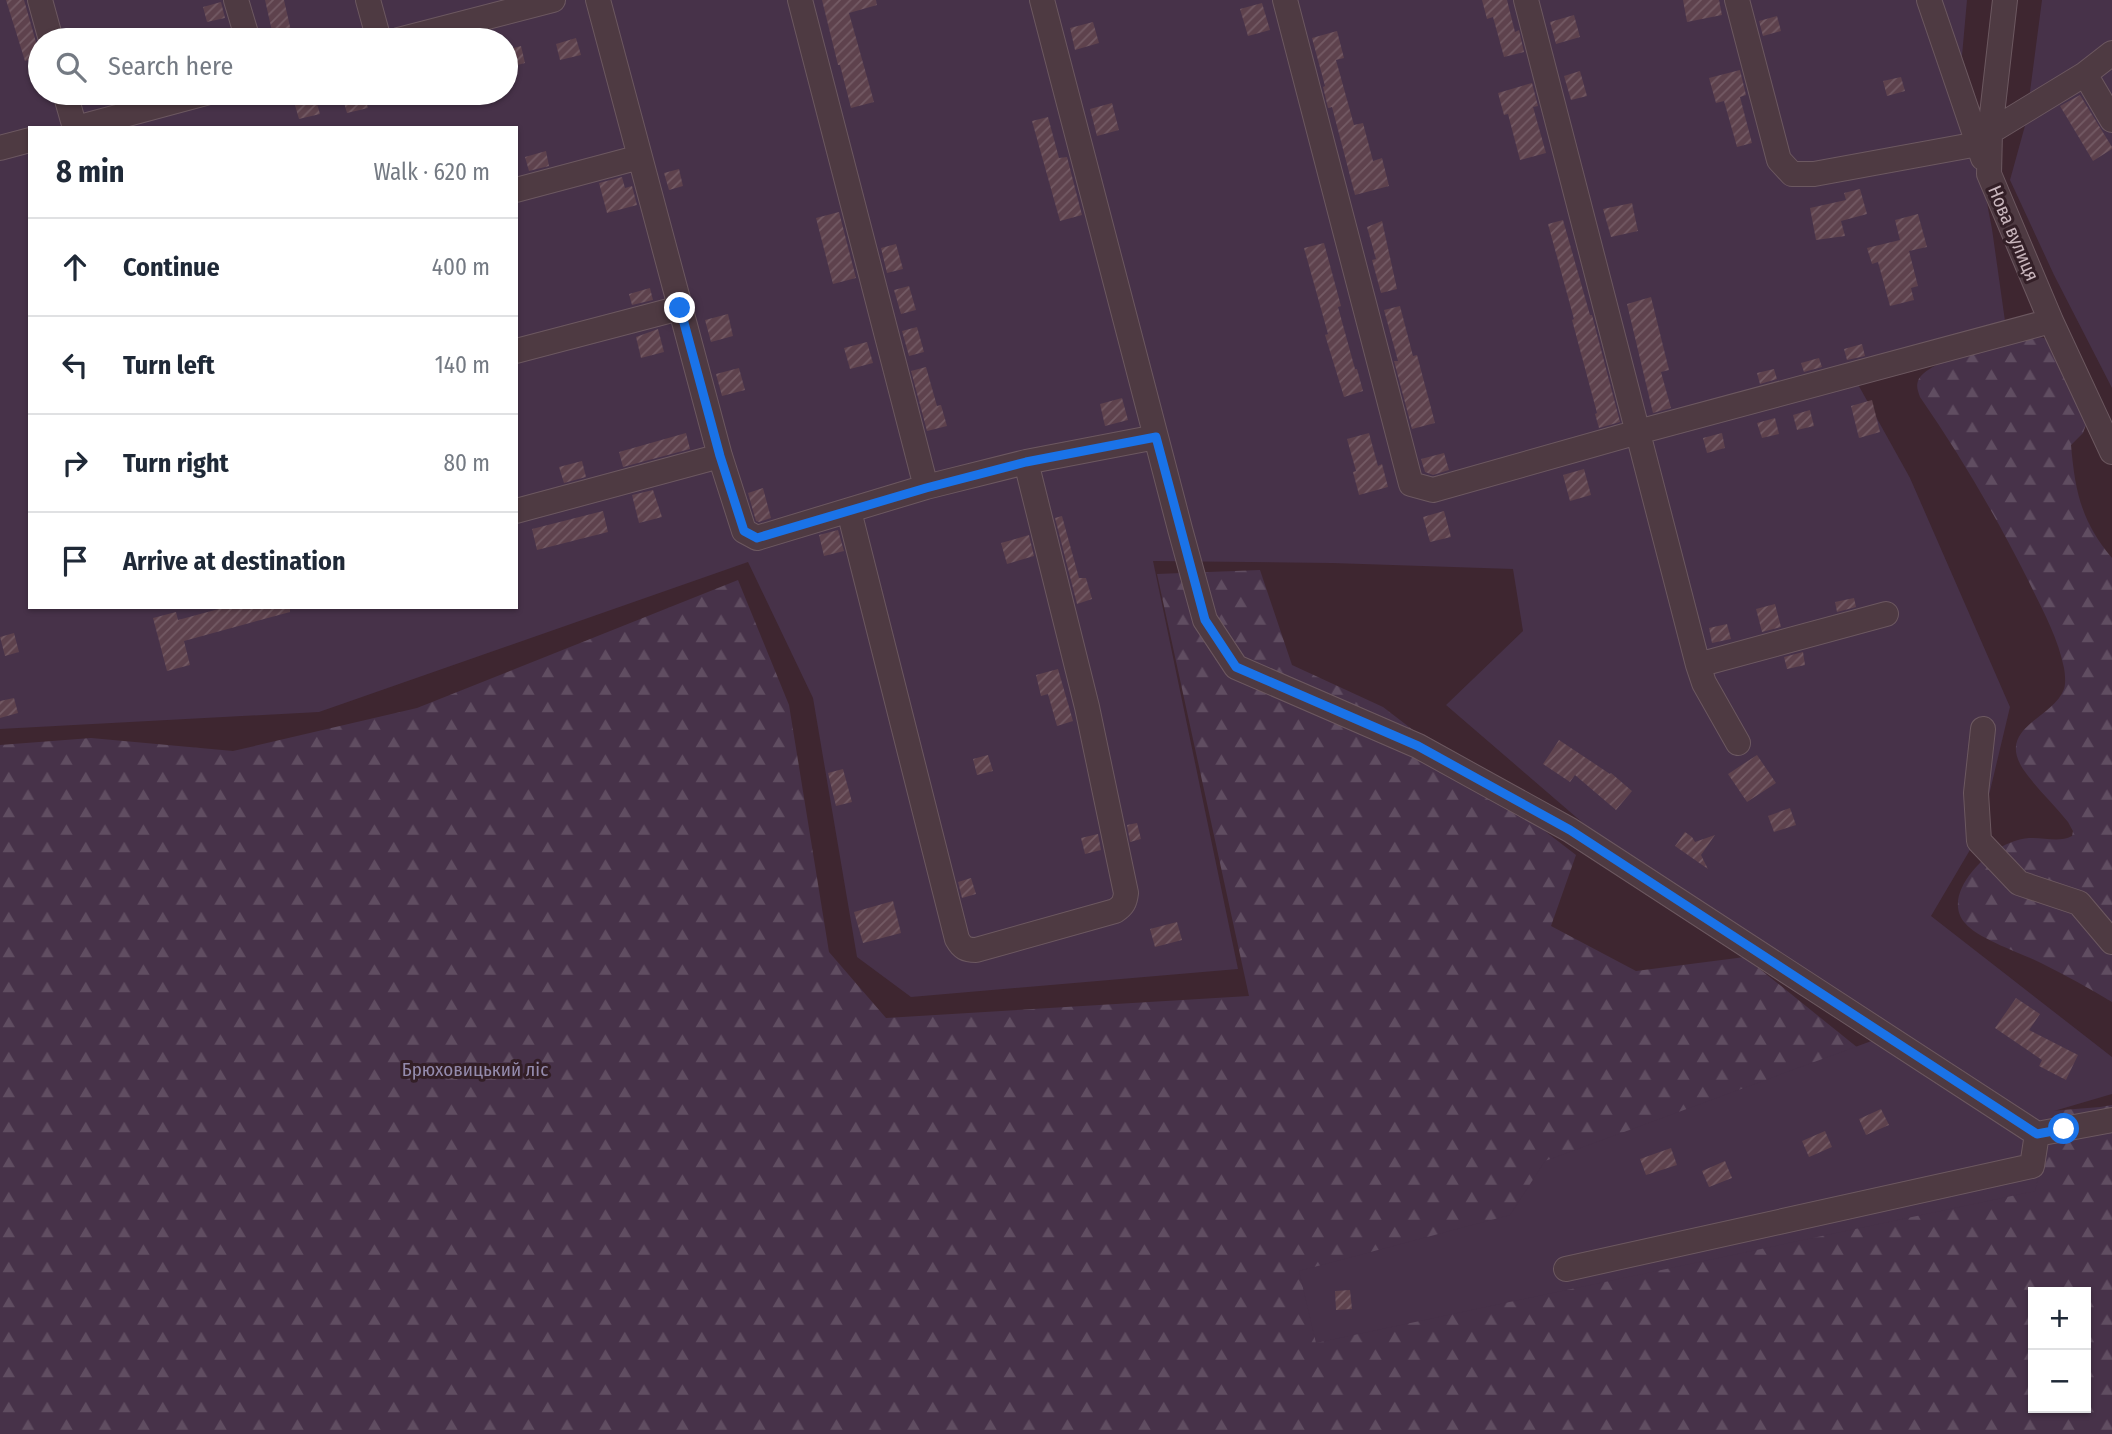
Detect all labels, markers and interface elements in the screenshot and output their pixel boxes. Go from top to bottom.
search box [28,28,518,105]
icon: search [52,48,90,86]
text: Search here [108,51,233,82]
text: 8 min [56,154,124,190]
text: Walk · 620 m [374,158,490,186]
street label: Нова вулиця [1983,182,2044,284]
icon: ahead [56,248,94,286]
text: Continue [123,252,220,283]
text: 400 m [432,253,490,281]
route end [664,292,695,323]
icon: left [56,346,94,384]
text: Turn left [123,350,215,381]
text: 140 m [435,351,490,379]
icon: right [56,444,94,482]
text: Turn right [123,448,229,479]
text: 80 m [443,449,490,477]
icon: arrive [56,542,94,580]
text: Arrive at destination [123,546,346,577]
park label: Брюховицький ліс [402,1058,548,1081]
route start [2048,1113,2079,1144]
map controls [2028,1287,2091,1413]
button: + [2028,1287,2091,1350]
button: − [2028,1350,2091,1413]

